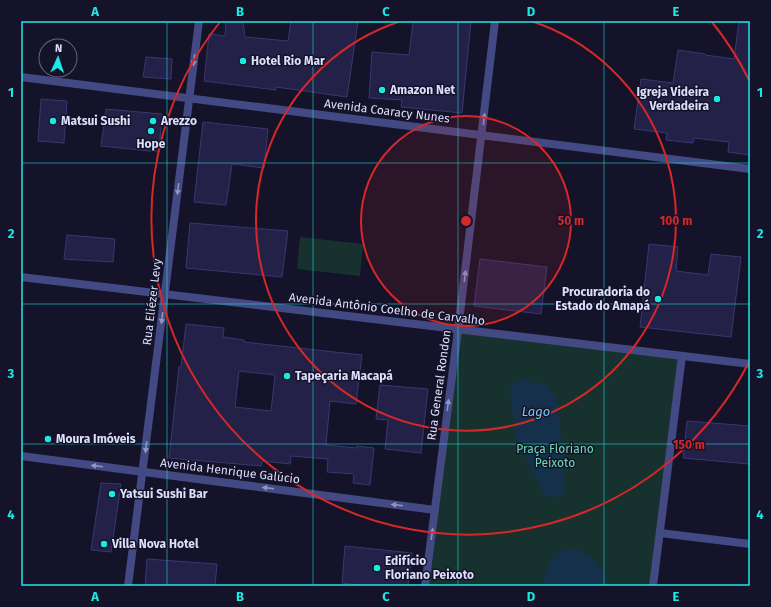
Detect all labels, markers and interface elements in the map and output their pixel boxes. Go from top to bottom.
text: A [90,4,99,19]
text: B [236,4,244,19]
text: C [382,4,390,19]
text: D [527,4,536,19]
text: E [673,4,680,19]
north arrow [38,38,78,78]
text: N [55,42,62,55]
one-way arrow [191,54,197,66]
place label: Hotel Rio Mar [251,54,325,68]
marker: Hotel Rio Mar [238,56,248,66]
place label: Amazon Net [389,83,456,97]
text: 1 [8,85,14,100]
marker: Amazon Net [377,85,387,95]
place label: Igreja Videira Verdadeira [637,85,709,113]
text: 1 [757,85,763,100]
marker: Igreja Videira Verdadeira [712,94,722,104]
street label: Avenida Coaracy Nunes [323,96,451,126]
one-way arrow [481,113,487,125]
place label: Matsui Sushi [61,114,130,128]
place label: Arezzo [160,114,197,128]
marker: Matsui Sushi [48,116,58,126]
marker: Arezzo [148,116,158,126]
marker: Hope [146,126,156,136]
place label: Hope [137,137,166,151]
one-way arrow [175,183,181,195]
centre of rings [459,214,473,228]
text: 50 m [558,214,584,228]
text: 100 m [660,214,692,228]
text: 2 [8,226,15,241]
text: 2 [757,226,764,241]
street label: Rua Eliézer Levy [140,258,164,346]
one-way arrow [462,270,468,282]
place label: Procuradoria do Estado do Amapá [555,285,650,313]
street label: Avenida Antônio Coelho de Carvalho [288,290,486,328]
marker: Procuradoria do Estado do Amapá [653,294,663,304]
one-way arrow [159,312,165,324]
street label: Rua General Rondon [424,329,454,441]
text: 3 [7,366,15,381]
text: 3 [756,366,764,381]
place label: Tapeçaria Macapá [295,369,393,384]
marker: Tapeçaria Macapá [282,371,292,381]
one-way arrow [445,398,451,411]
water label: Lago [522,404,550,419]
place label: Moura Imóveis [56,432,136,446]
marker: Moura Imóveis [43,434,53,444]
text: 150 m [673,438,705,452]
one-way arrow [143,441,149,453]
park label: Praça Floriano Peixoto [516,442,594,470]
street label: Avenida Henrique Galúcio [159,455,301,487]
one-way arrow [91,463,103,469]
one-way arrow [262,485,274,491]
place label: Yatsui Sushi Bar [119,487,208,501]
marker: Yatsui Sushi Bar [107,489,117,499]
one-way arrow [391,501,403,508]
text: 4 [7,507,15,522]
text: 4 [756,507,764,522]
one-way arrow [429,527,435,540]
place label: Villa Nova Hotel [111,537,199,551]
marker: Villa Nova Hotel [99,539,109,549]
place label: Edifício Floriano Peixoto [385,554,474,582]
marker: Edifício Floriano Peixoto [372,563,382,573]
text: A [90,589,99,604]
text: B [236,589,244,604]
text: C [382,589,390,604]
text: D [527,589,536,604]
text: E [673,589,680,604]

